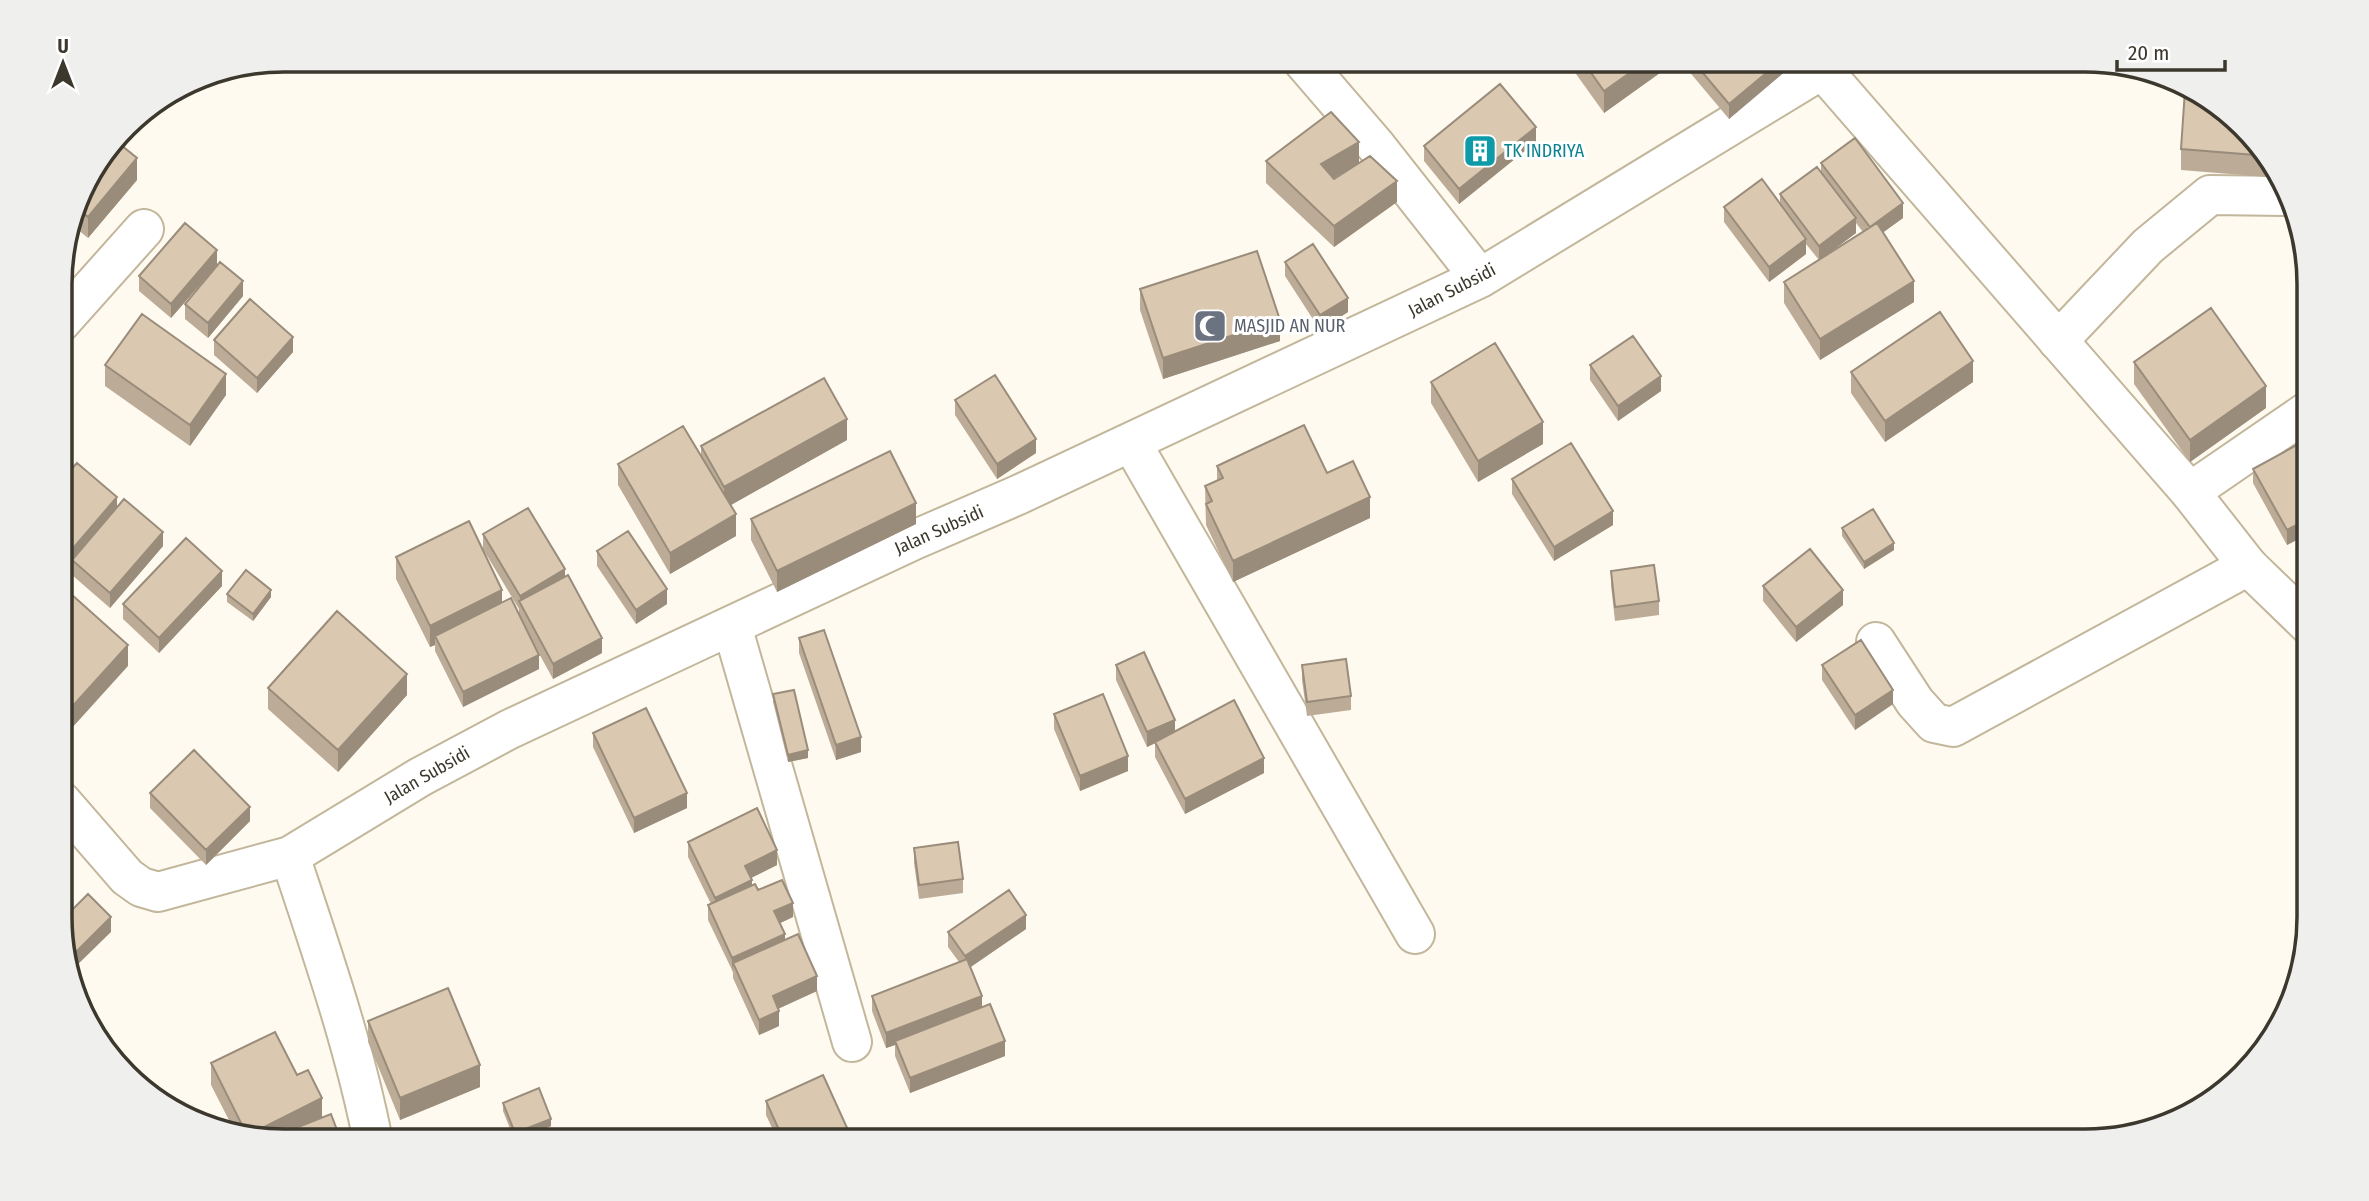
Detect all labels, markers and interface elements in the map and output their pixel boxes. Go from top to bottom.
north arrow [28,28,98,98]
scale bar [2117,28,2226,72]
text: U [57,35,69,58]
text: 20 m [2128,40,2169,66]
building icon: TK INDRIYA [1461,132,1499,170]
place label: TK INDRIYA [1504,140,1585,162]
street label: Jalan Subsidi [1405,259,1499,321]
mosque icon: MASJID AN NUR [1191,307,1229,345]
place label: MASJID AN NUR [1234,315,1346,337]
street label: Jalan Subsidi [891,501,987,559]
street label: Jalan Subsidi [380,742,474,808]

